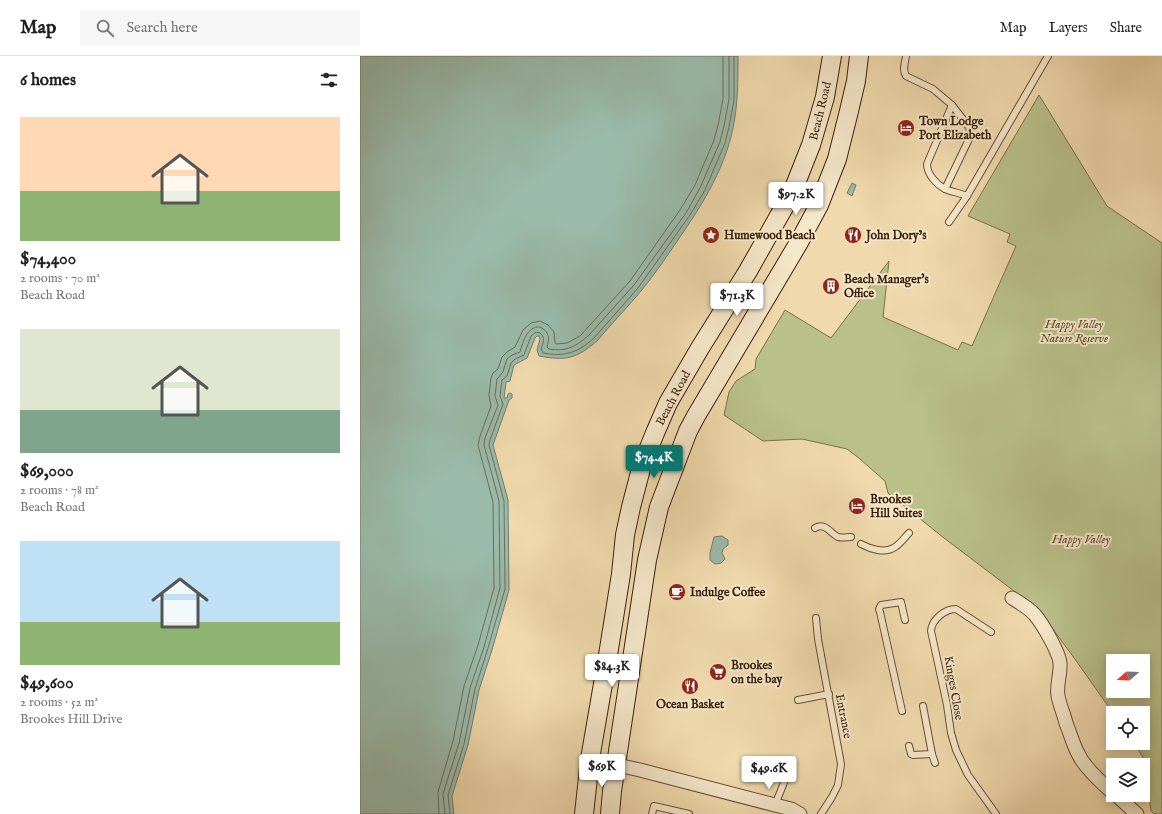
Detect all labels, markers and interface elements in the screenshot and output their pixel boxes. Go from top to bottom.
search box [80,10,360,46]
text: Map [20,16,56,40]
icon: search [94,17,116,39]
text: Search here [126,18,198,37]
text: Map [1000,19,1027,37]
text: Layers [1049,19,1088,37]
text: Share [1110,19,1142,37]
icon: filters [318,69,340,91]
text: 6 homes [20,70,76,91]
street label: Beach Road [806,80,835,142]
place label: Town Lodge Port Elizabeth [918,114,992,143]
hotel icon: Town Lodge Port Elizabeth [896,118,916,138]
icon: home [144,143,216,215]
pin: $97.2K [763,182,829,216]
text: $97.2K [777,186,815,203]
place icon: Humewood Beach [701,225,721,245]
restaurant icon: John Dory’s [843,225,863,245]
place label: Humewood Beach [724,228,816,243]
place label: John Dory’s [864,228,927,244]
text: $74,400 [20,249,76,270]
text: 2 rooms · 70 m² [20,270,100,287]
place label: Beach Manager's Office [844,272,929,301]
building icon: Beach Manager's Office [821,276,841,296]
pin: $71.3K [704,283,770,317]
text: Beach Road [20,287,85,304]
text: $71.3K [719,287,755,304]
park label: Happy Valley Nature Reserve [1040,317,1108,346]
icon: home [144,355,216,427]
street label: Beach Road [653,368,694,428]
pin: $74.4K [621,445,687,479]
text: $74.4K [635,449,673,466]
text: $69,000 [20,461,74,482]
text: 2 rooms · 78 m² [20,482,99,499]
place label: Brookes Hill Suites [870,492,923,521]
hotel icon: Brookes Hill Suites [847,496,867,516]
text: Beach Road [20,499,85,516]
park label: Happy Valley [1051,532,1110,547]
icon: home [144,567,216,639]
cafe icon: Indulge Coffee [667,582,687,602]
place label: Indulge Coffee [690,585,766,601]
pin: $84.3K [579,654,645,688]
north arrow [1106,654,1150,698]
map controls [1106,654,1150,802]
street label: Kinges Close [940,655,967,722]
text: $84.3K [594,658,630,675]
place label: Brookes on the bay [731,658,784,688]
supermarket icon: Brookes on the bay [708,662,728,682]
text: $49,600 [20,673,74,694]
restaurant icon: Ocean Basket [680,676,700,696]
street label: Entrance [832,692,855,740]
text: 2 rooms · 52 m² [20,694,98,711]
place label: Ocean Basket [656,697,725,712]
button: locate [1106,706,1150,750]
text: Brookes Hill Drive [20,711,122,728]
pin: $69K [578,754,626,788]
pin: $49.6K [736,756,802,790]
text: $69K [588,758,616,775]
button: layers [1106,758,1150,802]
text: $49.6K [751,760,787,777]

